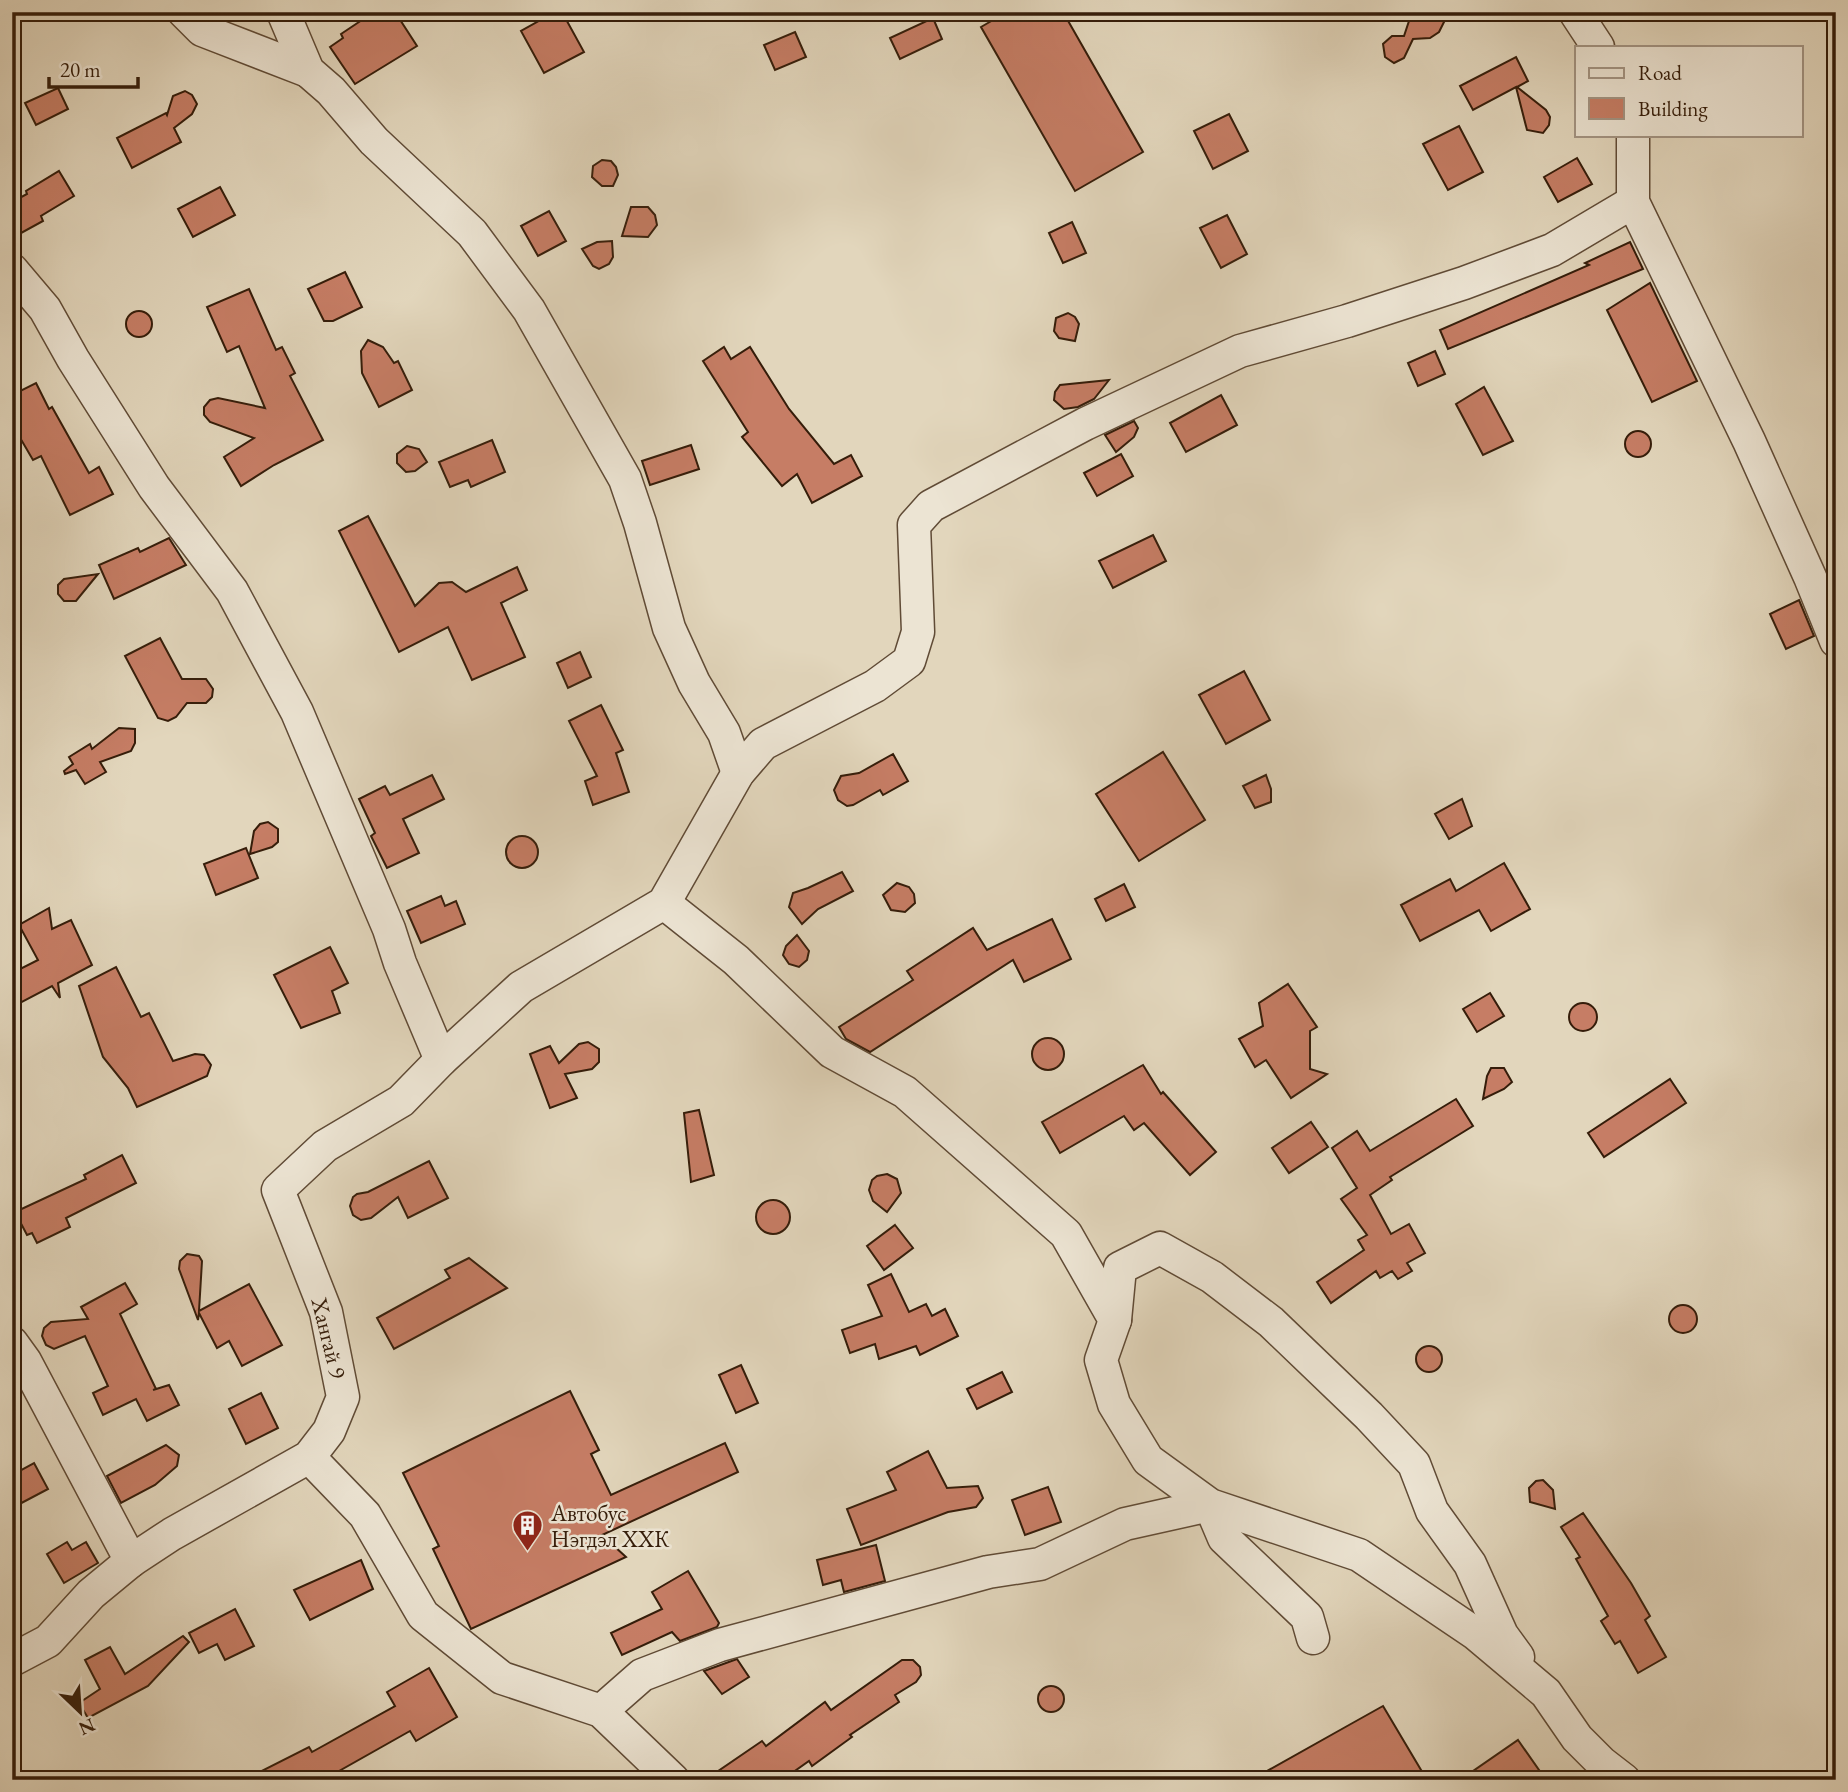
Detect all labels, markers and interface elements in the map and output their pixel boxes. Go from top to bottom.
scale bar [49,46,138,90]
legend [1575,46,1802,136]
text: 20 m [60,56,101,83]
text: Road [1638,59,1682,86]
text: Building [1638,95,1708,122]
street label: Хангай 9 [304,1293,354,1382]
place label: Автобус Нэгдэл ХХК [550,1498,670,1554]
building icon: Автобус Нэгдэл ХХК [511,1509,545,1553]
north arrow [46,1676,116,1746]
text: N [74,1712,99,1742]

